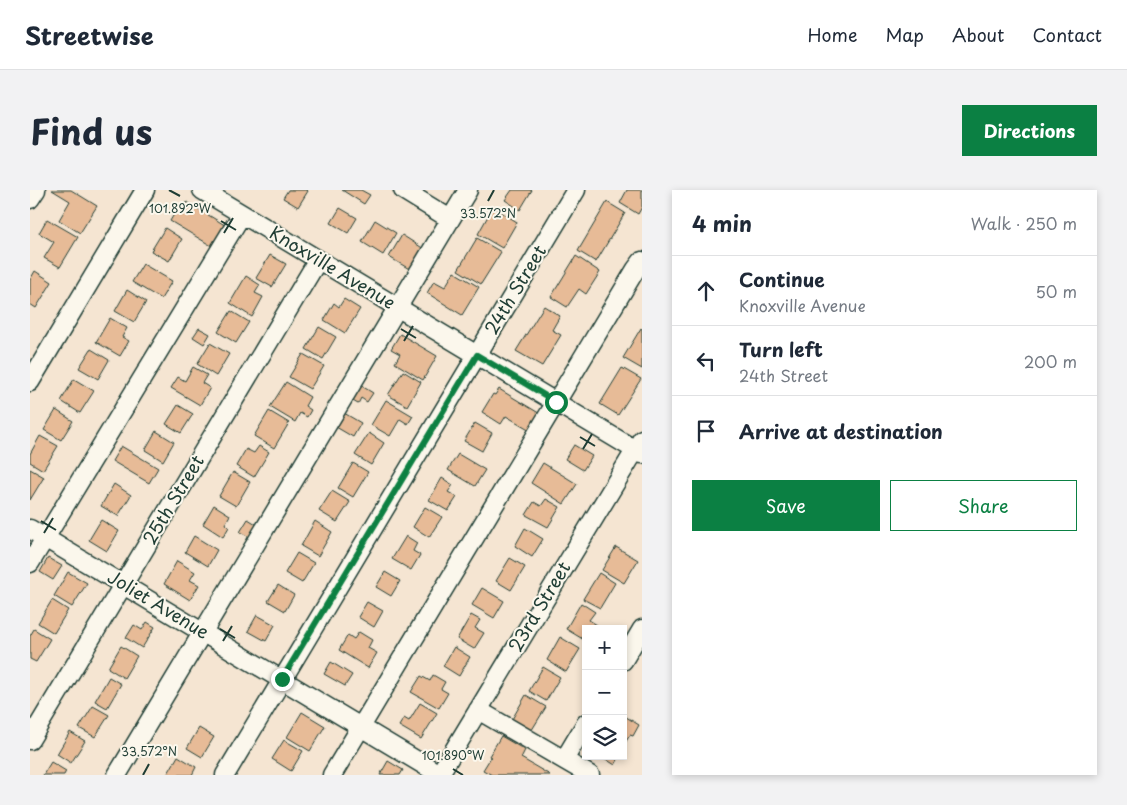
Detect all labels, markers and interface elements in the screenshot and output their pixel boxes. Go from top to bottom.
text: Streetwise [25,17,154,53]
text: Home [807,21,857,48]
text: Map [885,21,924,48]
text: About [952,21,1004,48]
text: Contact [1032,21,1102,48]
text: Find us [30,104,152,157]
button: Directions [962,105,1097,156]
text: 101.892°W [149,199,212,217]
text: 33.572°N [460,204,516,222]
text: 4 min [692,207,752,239]
text: Walk · 250 m [971,211,1077,235]
street label: Knoxville Avenue [265,219,401,315]
street label: 24th Street [477,239,552,339]
text: Continue [739,265,825,293]
icon: ahead [692,277,720,305]
text: 50 m [1036,279,1077,303]
text: Knoxville Avenue [739,293,865,317]
text: Turn left [739,335,823,363]
icon: left [692,347,720,375]
text: 200 m [1024,349,1077,373]
text: 24th Street [739,363,828,387]
route start [545,391,568,414]
icon: arrive [692,417,720,445]
text: Arrive at destination [739,417,943,445]
street label: 25th Street [135,449,210,549]
button: Save [692,480,880,531]
button: Share [890,480,1077,531]
street label: 23rd Street [501,556,576,657]
street label: Joliet Avenue [103,563,215,645]
map controls [582,625,627,760]
button: + [582,625,627,670]
route end [271,668,294,691]
button: − [582,670,627,715]
button: layers [582,715,627,760]
text: 33.572°N [121,742,177,760]
text: 101.890°W [422,746,485,764]

